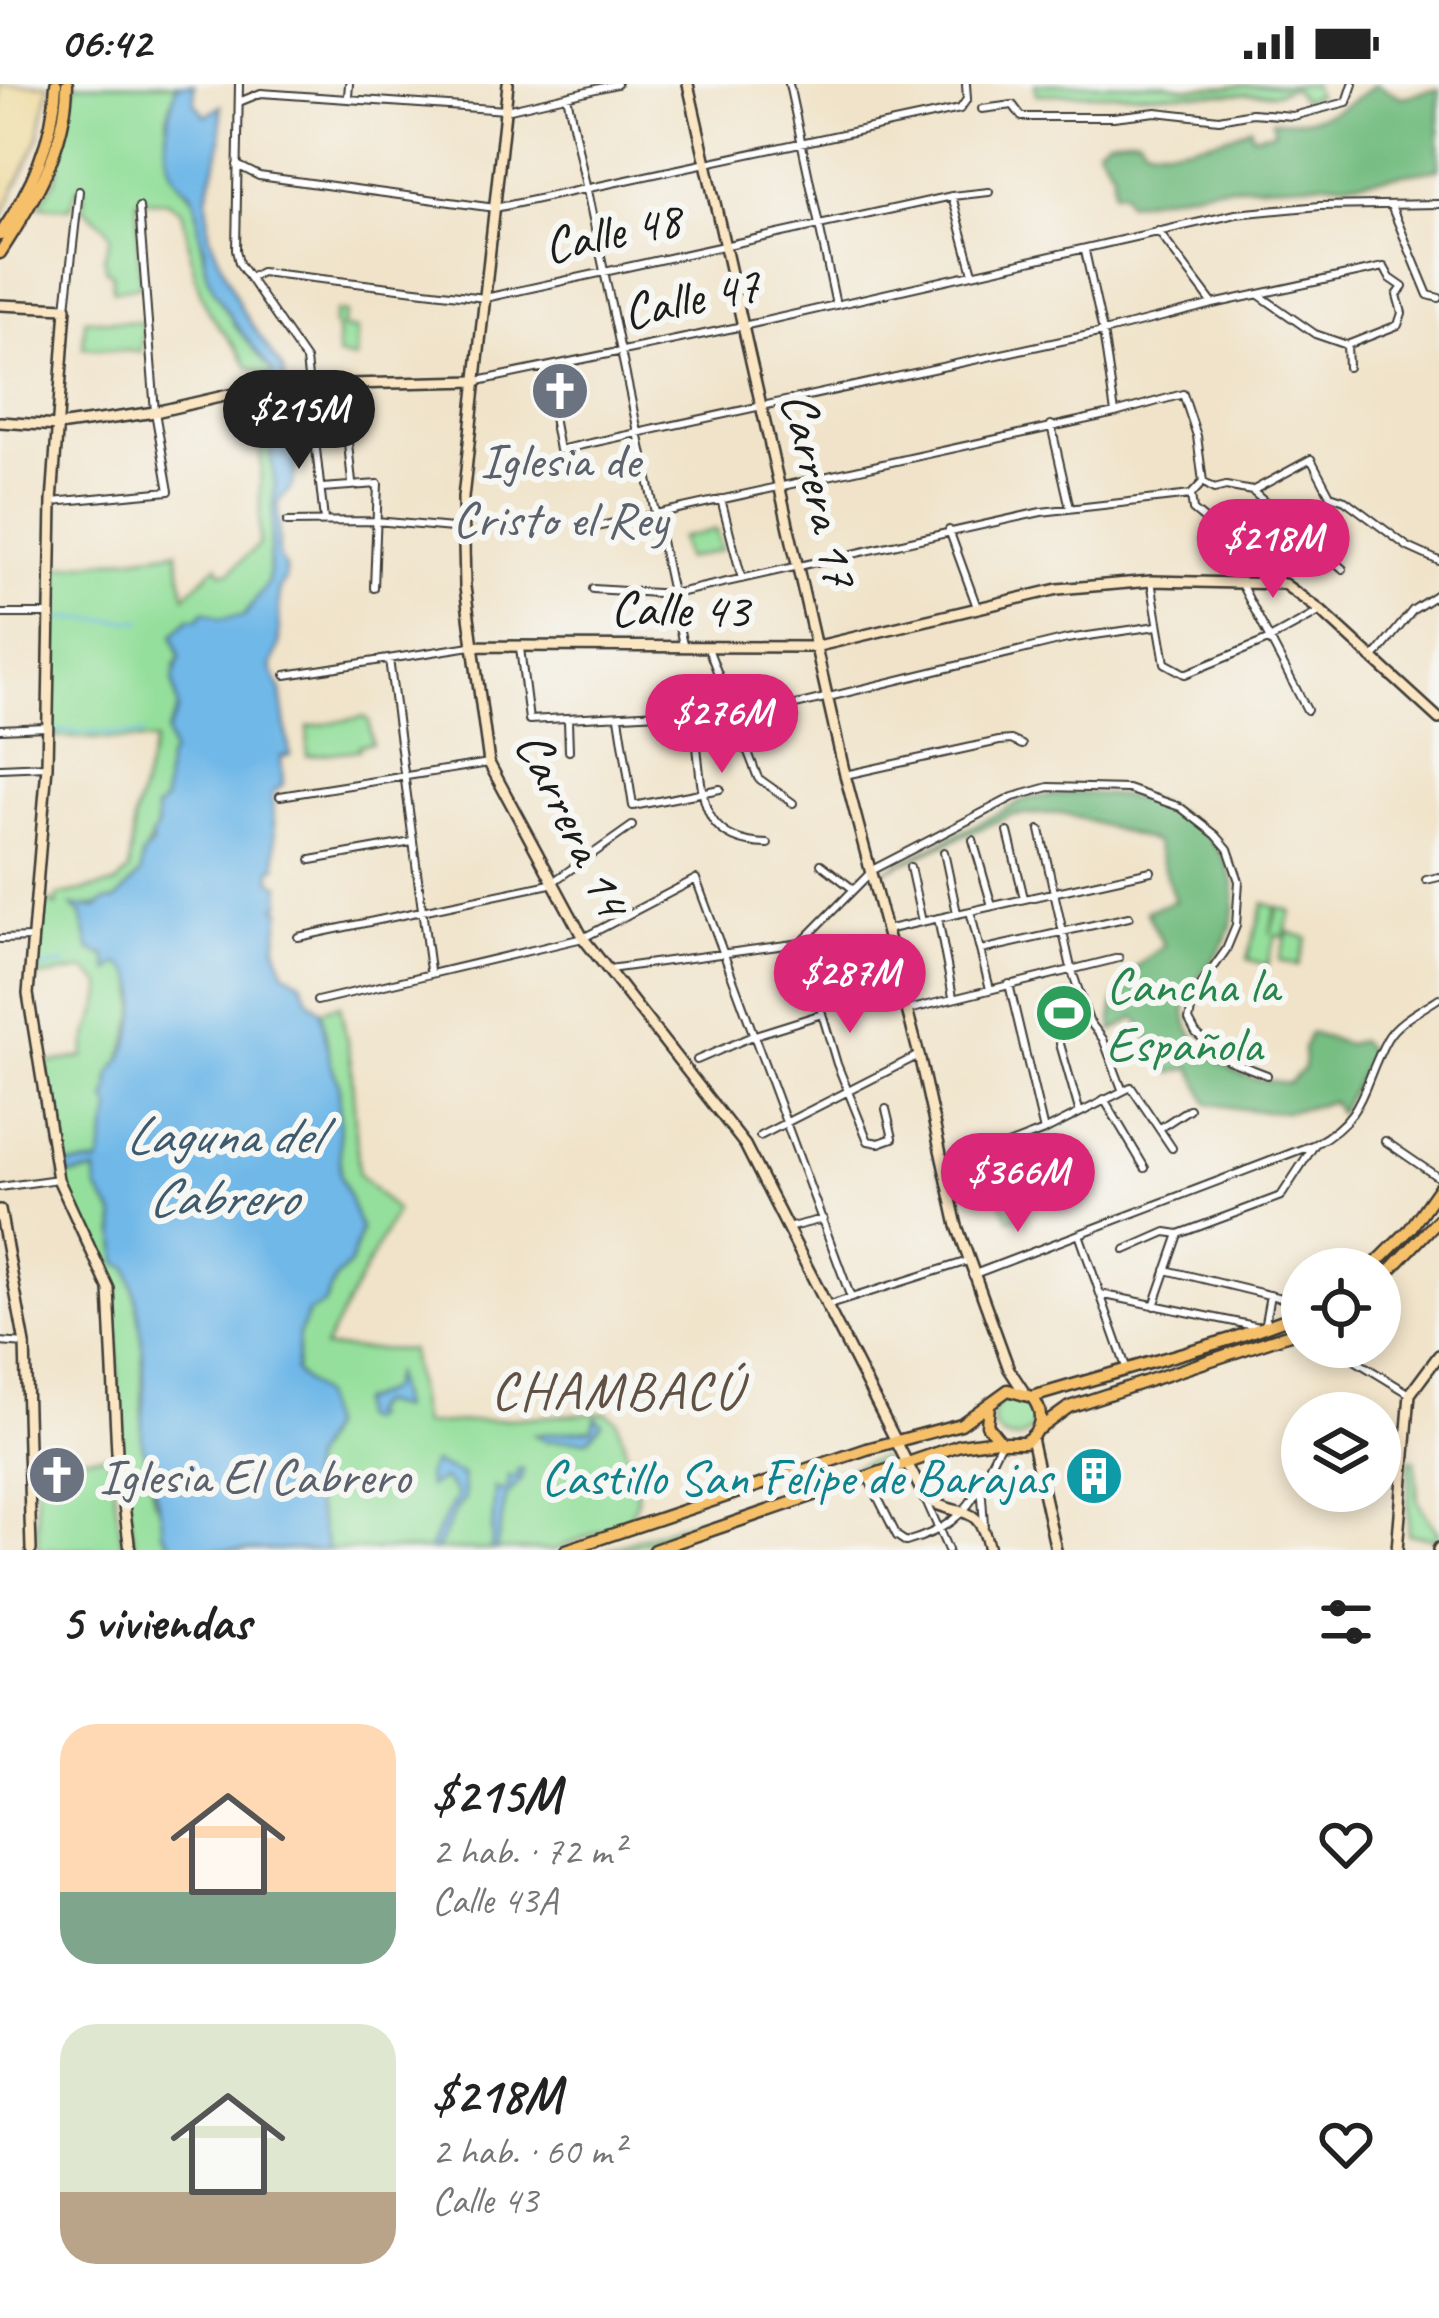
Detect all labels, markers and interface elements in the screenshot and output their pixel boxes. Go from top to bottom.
text: 06:42 [60,14,151,71]
street label: Calle 48 [538,185,691,278]
street label: Calle 47 [617,252,769,344]
church icon: Iglesia de Cristo el Rey [529,360,591,422]
pin: $215M [215,370,383,472]
text: $215M [250,384,348,433]
street label: Carrera 17 [767,386,874,595]
place label: Iglesia de Cristo el Rey [452,428,671,551]
pin: $218M [1189,499,1357,601]
text: $218M [1224,513,1322,562]
street label: Calle 43 [610,576,753,642]
pin: $276M [638,674,806,776]
text: $276M [672,688,772,737]
street label: Carrera 14 [501,721,647,931]
pin: $287M [766,934,934,1036]
text: $287M [801,948,899,997]
place label: Cancha la Española [1106,953,1283,1076]
sports icon: Cancha la Española [1033,982,1095,1044]
water label: Laguna del Cabrero [125,1101,337,1231]
pin: $366M [934,1133,1102,1235]
text: $366M [968,1147,1068,1196]
map controls [1281,1248,1401,1512]
button: locate [1281,1248,1401,1368]
district label: CHAMBACÚ [491,1356,750,1424]
button: layers [1281,1392,1401,1512]
church icon: Iglesia El Cabrero [26,1444,88,1506]
place label: Iglesia El Cabrero [99,1444,413,1508]
place label: Castillo San Felipe de Barajas [541,1445,1056,1509]
building icon: Castillo San Felipe de Barajas [1063,1445,1125,1507]
icon: filters [1313,1589,1379,1655]
text: 5 viviendas [60,1590,250,1654]
text: $215M [432,1763,560,1827]
icon: home [156,1772,300,1916]
icon: heart [1313,1811,1379,1877]
text: 2 hab. · 72 m² [432,1827,624,1876]
text: Calle 43A [432,1876,557,1925]
text: $218M [432,2063,561,2127]
icon: home [156,2072,300,2216]
icon: heart [1313,2111,1379,2177]
text: 2 hab. · 60 m² [432,2127,624,2176]
text: Calle 43 [432,2176,538,2225]

